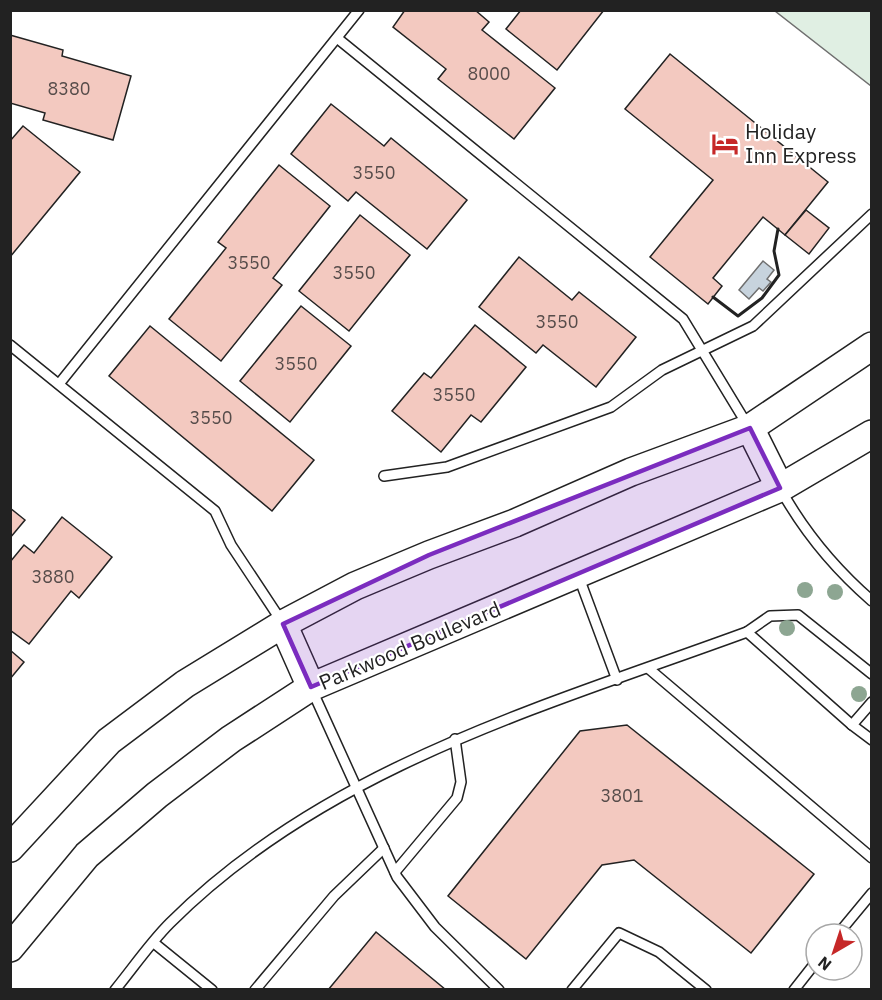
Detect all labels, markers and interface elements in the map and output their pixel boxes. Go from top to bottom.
house number: 8000 [467,62,511,85]
house number: 8380 [47,77,91,100]
place label: Holiday Inn Express [745,117,857,169]
hotel icon: Holiday Inn Express [710,129,740,159]
house number: 3550 [352,161,396,184]
house number: 3550 [227,251,271,274]
house number: 3550 [332,261,376,284]
house number: 3550 [535,310,579,333]
house number: 3550 [274,352,318,375]
house number: 3550 [432,383,476,406]
house number: 3550 [189,406,233,429]
house number: 3880 [31,565,75,588]
street label: Parkwood Boulevard [314,594,505,696]
house number: 3801 [600,784,644,807]
north arrow [804,922,864,982]
text: N [814,952,835,975]

